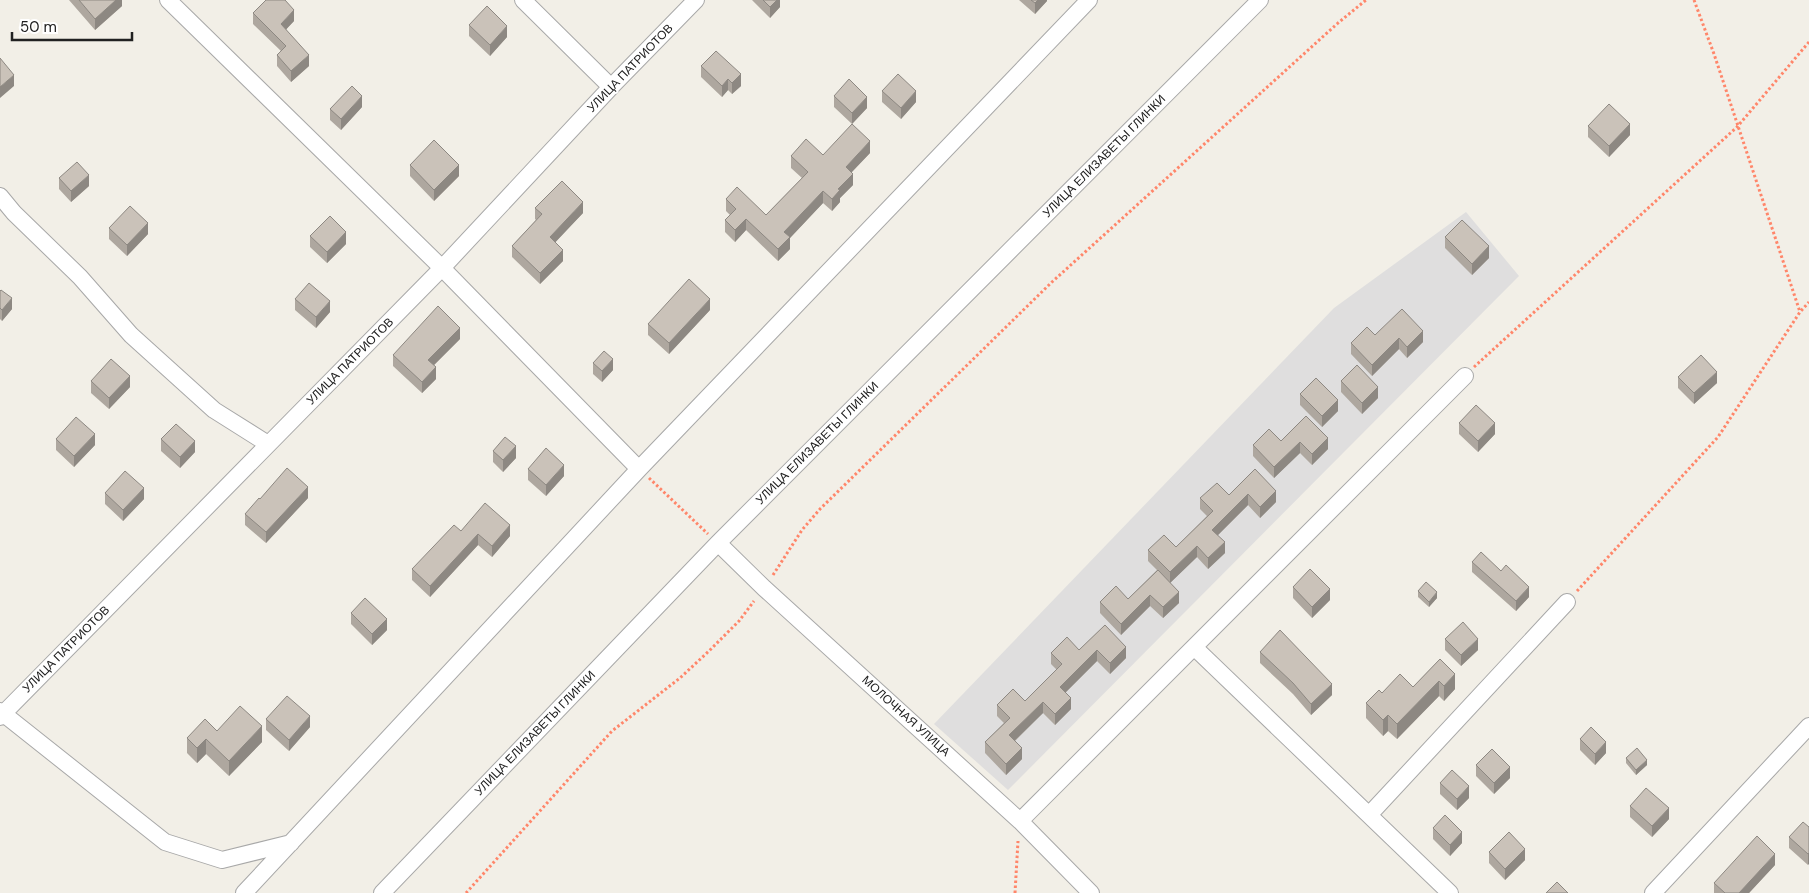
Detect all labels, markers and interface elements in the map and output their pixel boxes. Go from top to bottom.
scale bar [12,10,132,42]
text: 50 m [20,17,57,37]
street label: УЛИЦА ПАТРИОТОВ [584,20,676,116]
street label: УЛИЦА ЕЛИЗАВЕТЫ ГЛИНКИ [1039,91,1169,221]
street label: УЛИЦА ПАТРИОТОВ [303,314,397,408]
street label: УЛИЦА ЕЛИЗАВЕТЫ ГЛИНКИ [752,378,882,508]
street label: УЛИЦА ПАТРИОТОВ [19,602,113,696]
street label: УЛИЦА ЕЛИЗАВЕТЫ ГЛИНКИ [471,667,599,799]
street label: МОЛОЧНАЯ УЛИЦА [859,672,953,760]

